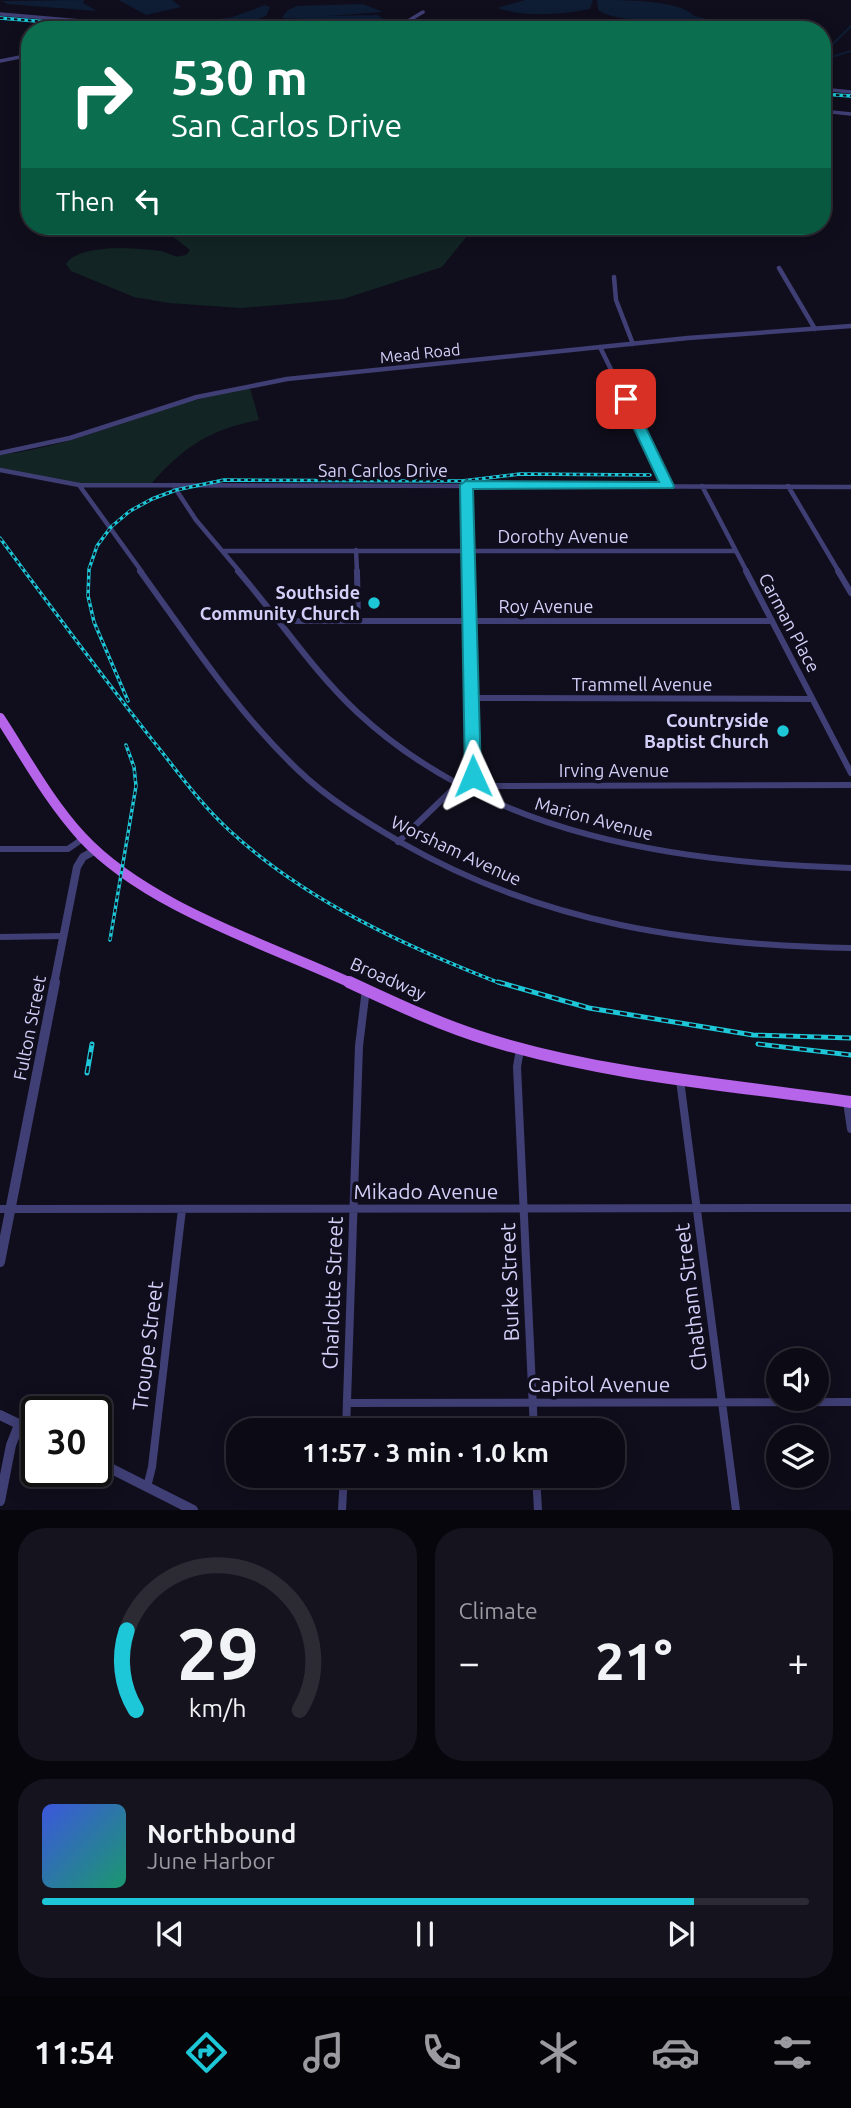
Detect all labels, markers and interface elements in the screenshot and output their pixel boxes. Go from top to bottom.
icon: right [56,49,147,140]
text: 530 m [171,49,308,104]
text: San Carlos Drive [171,107,402,143]
icon: left [129,182,167,220]
text: Then [56,187,115,216]
street label: Mead Road [379,340,461,366]
pin [596,369,656,429]
icon: arrive [607,380,645,418]
street label: San Carlos Drive [318,460,448,480]
street label: Dorothy Avenue [497,526,629,546]
street label: Carman Place [755,570,824,675]
place label: Southside Community Church [200,582,360,623]
marker: Southside Community Church [366,595,382,611]
street label: Roy Avenue [498,596,594,616]
street label: Trammell Avenue [572,674,712,694]
place label: Countryside Baptist Church [644,710,769,751]
marker: Countryside Baptist Church [775,723,791,739]
position arrow [436,739,510,813]
street label: Irving Avenue [559,760,669,780]
street label: Marion Avenue [533,793,656,843]
street label: Worsham Avenue [388,811,525,889]
street label: Broadway [348,953,429,1004]
street label: Fulton Street [9,974,49,1082]
street label: Mikado Avenue [354,1179,498,1203]
street label: Charlotte Street [317,1216,347,1370]
street label: Burke Street [495,1222,523,1342]
street label: Chatham Street [669,1222,711,1372]
street label: Troupe Street [127,1280,167,1412]
map controls [766,1348,829,1488]
button: sound [766,1348,829,1411]
street label: Capitol Avenue [528,1372,670,1396]
speed limit sign: 30 [21,1396,112,1487]
button: layers [766,1425,829,1488]
text: 11:57 · 3 min · 1.0 km [302,1438,549,1467]
text: Climate [459,1598,538,1623]
text: 29 [176,1613,258,1695]
text: 21° [595,1632,672,1690]
text: − [459,1641,480,1683]
text: + [788,1641,809,1683]
text: km/h [188,1694,246,1722]
text: Northbound [147,1819,296,1848]
text: June Harbor [147,1848,275,1873]
icon: previous [151,1915,189,1953]
icon: pause [406,1915,444,1953]
icon: next [662,1915,700,1953]
icon: directions [182,2028,231,2077]
icon: music [299,2028,348,2077]
icon: phone [417,2028,466,2077]
icon: climate [534,2028,583,2077]
icon: car [651,2028,700,2077]
icon: filters [768,2028,817,2077]
text: 11:54 [34,2034,114,2070]

